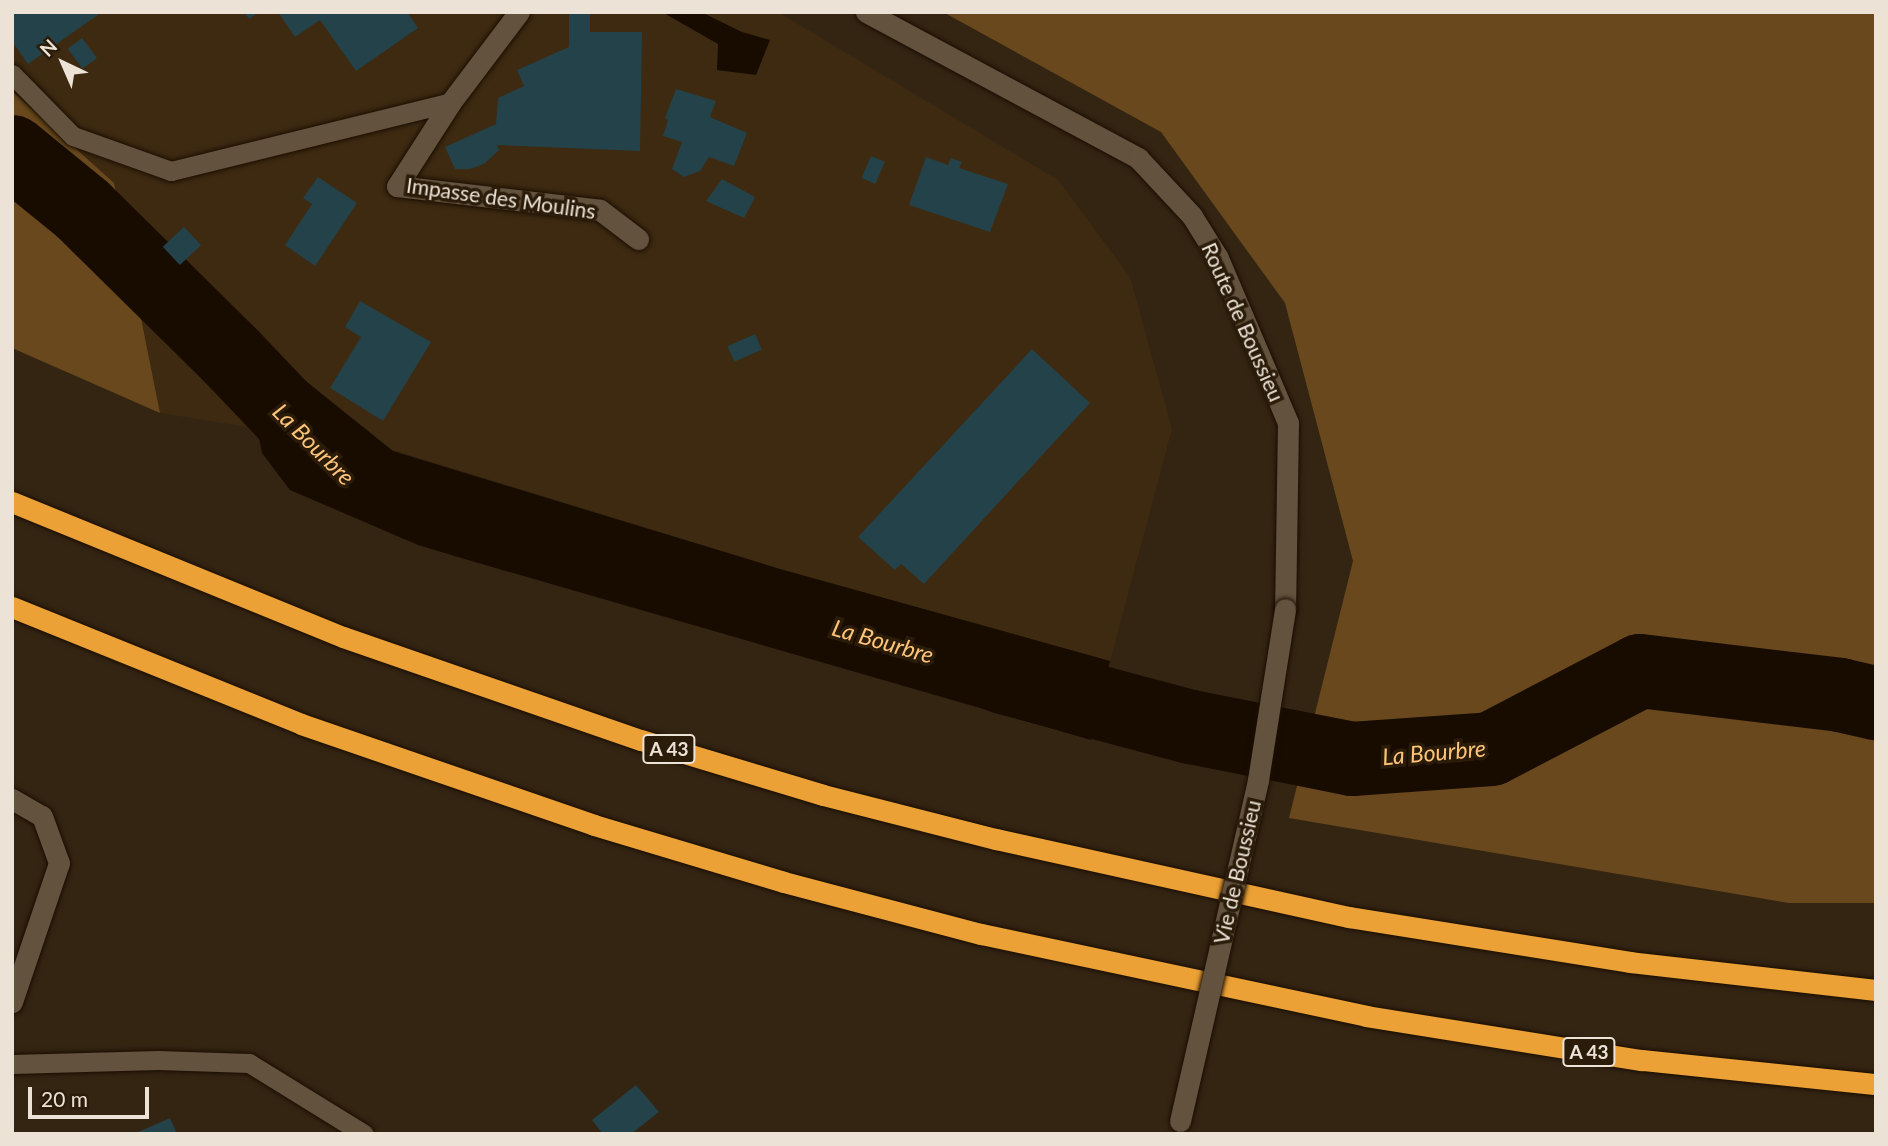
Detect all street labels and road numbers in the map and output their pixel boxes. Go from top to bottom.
street label: Impasse des Moulins [405,172,597,224]
street label: Route de Boussieu [1197,239,1289,405]
road number: A 43 [641,734,697,764]
street label: Vie de Boussieu [1208,798,1266,946]
road number: A 43 [1561,1036,1617,1068]

